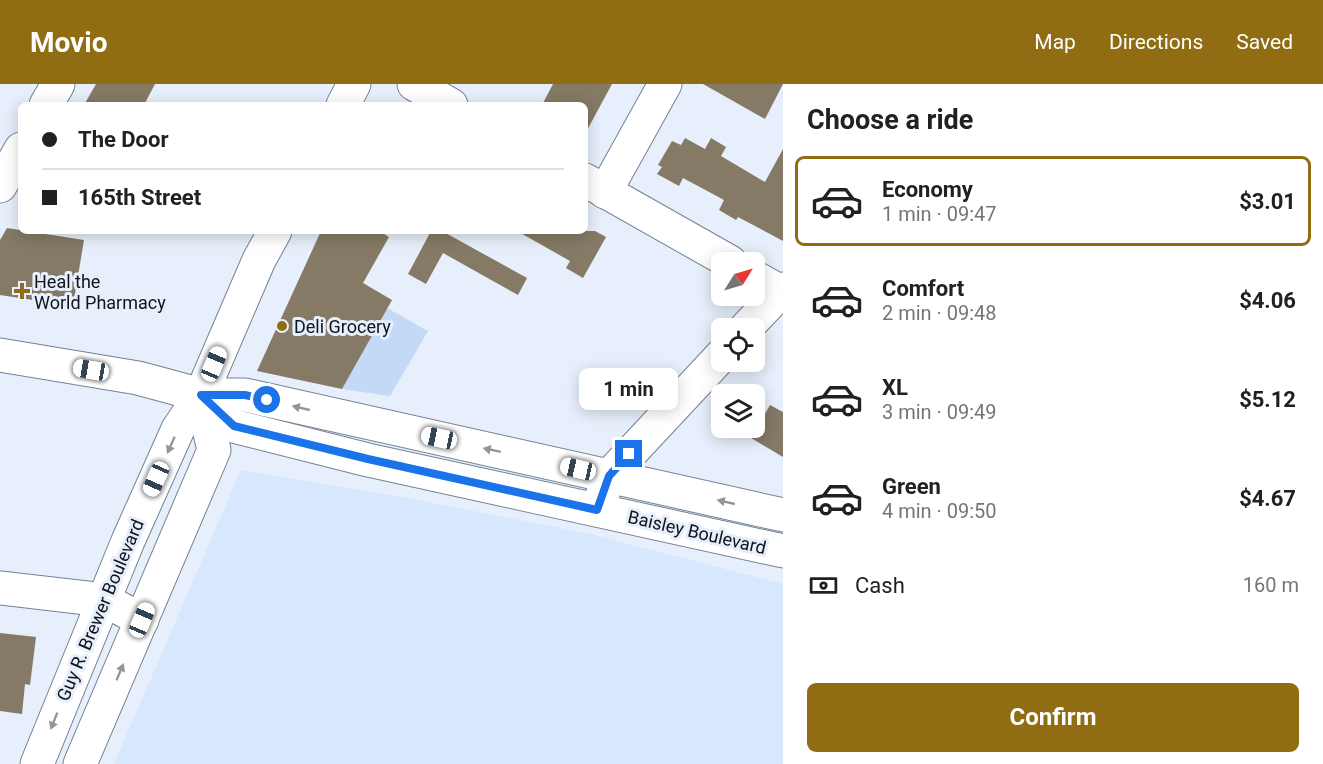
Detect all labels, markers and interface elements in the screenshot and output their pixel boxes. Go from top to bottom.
text: Movio [30,26,108,59]
text: Map [1034,30,1076,54]
text: Directions [1109,30,1203,54]
text: Saved [1236,30,1293,54]
text: Choose a ride [807,104,973,136]
text: The Door [78,127,169,152]
icon: car [810,174,864,228]
text: Economy [882,177,973,202]
text: 165th Street [78,185,201,210]
text: $3.01 [1239,189,1296,214]
text: 1 min · 09:47 [882,202,997,226]
north arrow [711,252,765,306]
map controls [711,252,765,438]
place label: Heal the World Pharmacy [34,271,166,313]
icon: car [810,273,864,327]
text: Comfort [882,276,964,301]
marker: Heal the World Pharmacy [15,284,29,298]
text: $4.06 [1239,288,1296,313]
text: 2 min · 09:48 [882,301,997,325]
place label: Deli Grocery [294,316,391,337]
button: locate [711,318,765,372]
marker: Deli Grocery [275,319,289,333]
car [199,344,229,384]
car [72,358,110,382]
callout: 1 min [580,367,678,409]
icon: car [810,372,864,426]
text: XL [882,375,908,400]
text: 1 min [603,377,654,401]
button: layers [711,384,765,438]
route start [253,386,280,413]
text: $5.12 [1239,387,1296,412]
text: 3 min · 09:49 [882,400,997,424]
one-way arrow [292,402,311,412]
car [420,425,458,451]
one-way arrow [166,436,176,454]
route end [615,440,642,467]
one-way arrow [483,444,501,454]
car [558,456,598,482]
car [140,459,172,499]
icon: car [810,471,864,525]
text: Green [882,474,941,499]
text: $4.67 [1239,486,1296,511]
one-way arrow [716,497,735,506]
text: 4 min · 09:50 [882,499,997,523]
street label: Baisley Boulevard [626,506,768,558]
street label: Guy R. Brewer Boulevard [52,516,148,704]
icon: cash [807,569,840,602]
text: Cash [855,573,905,598]
text: 160 m [1243,573,1299,597]
car [127,600,157,640]
one-way arrow [115,662,125,680]
button: Confirm [807,683,1299,752]
one-way arrow [49,712,58,730]

